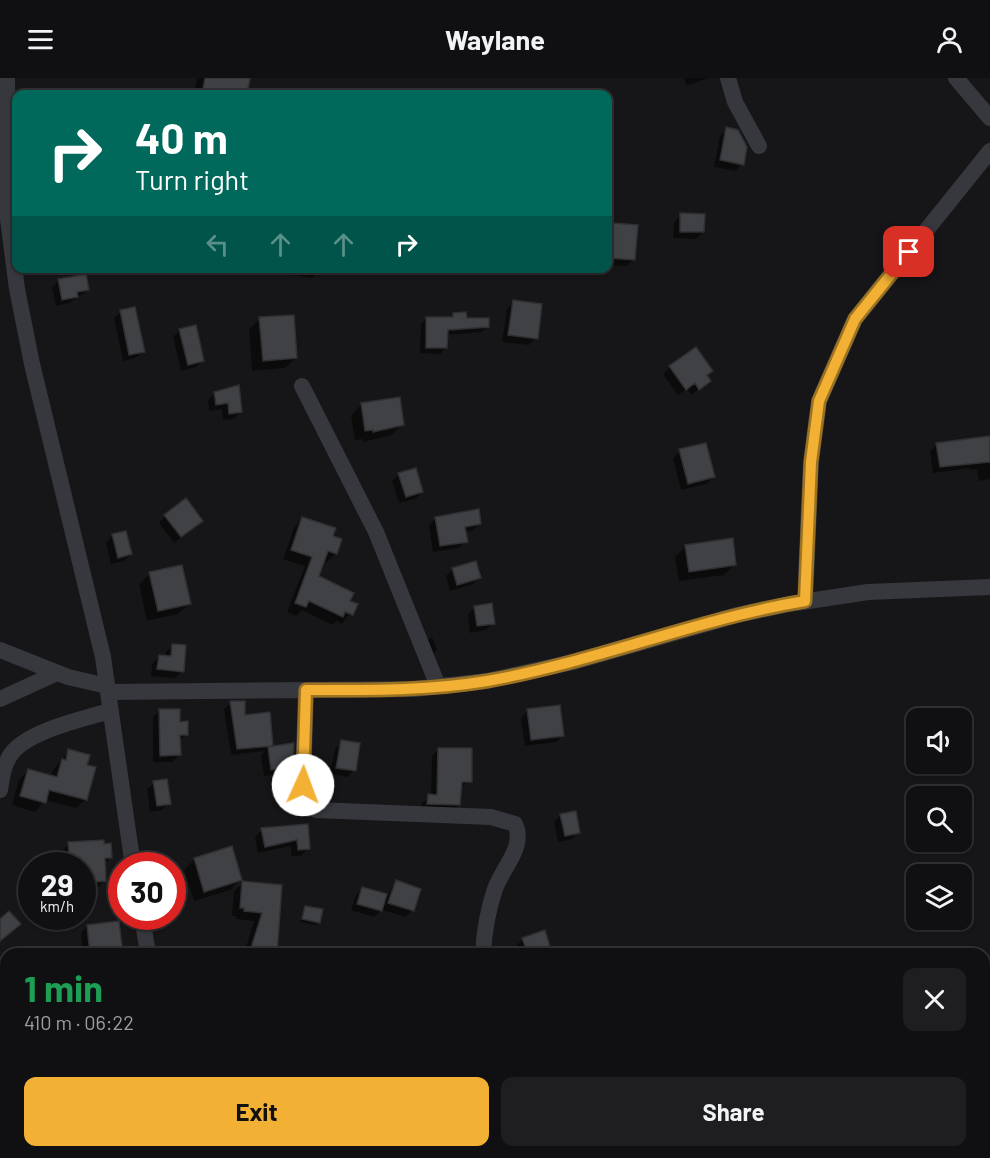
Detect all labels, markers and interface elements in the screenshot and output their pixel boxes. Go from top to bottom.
icon: menu [24,23,57,56]
text: Waylane [445,23,545,55]
icon: person [933,23,966,56]
text: 40 m [135,112,228,162]
icon: right [36,114,114,192]
text: Turn right [135,163,249,195]
pin [883,226,934,277]
icon: left [201,228,234,261]
icon: ahead [264,228,297,261]
icon: ahead [327,228,360,261]
icon: right [390,228,423,261]
icon: arrive [892,235,925,268]
map controls [906,708,972,930]
button: sound [906,708,972,774]
position arrow [271,753,335,817]
button: search [906,786,972,852]
speed limit sign: 30 [108,852,186,930]
button: layers [906,864,972,930]
text: 29 [41,866,73,902]
text: km/h [40,897,74,915]
text: 1 min [24,966,103,1009]
button: close [903,968,966,1031]
text: 410 m · 06:22 [24,1010,134,1034]
button: Exit [24,1077,489,1146]
button: Share [501,1077,966,1146]

